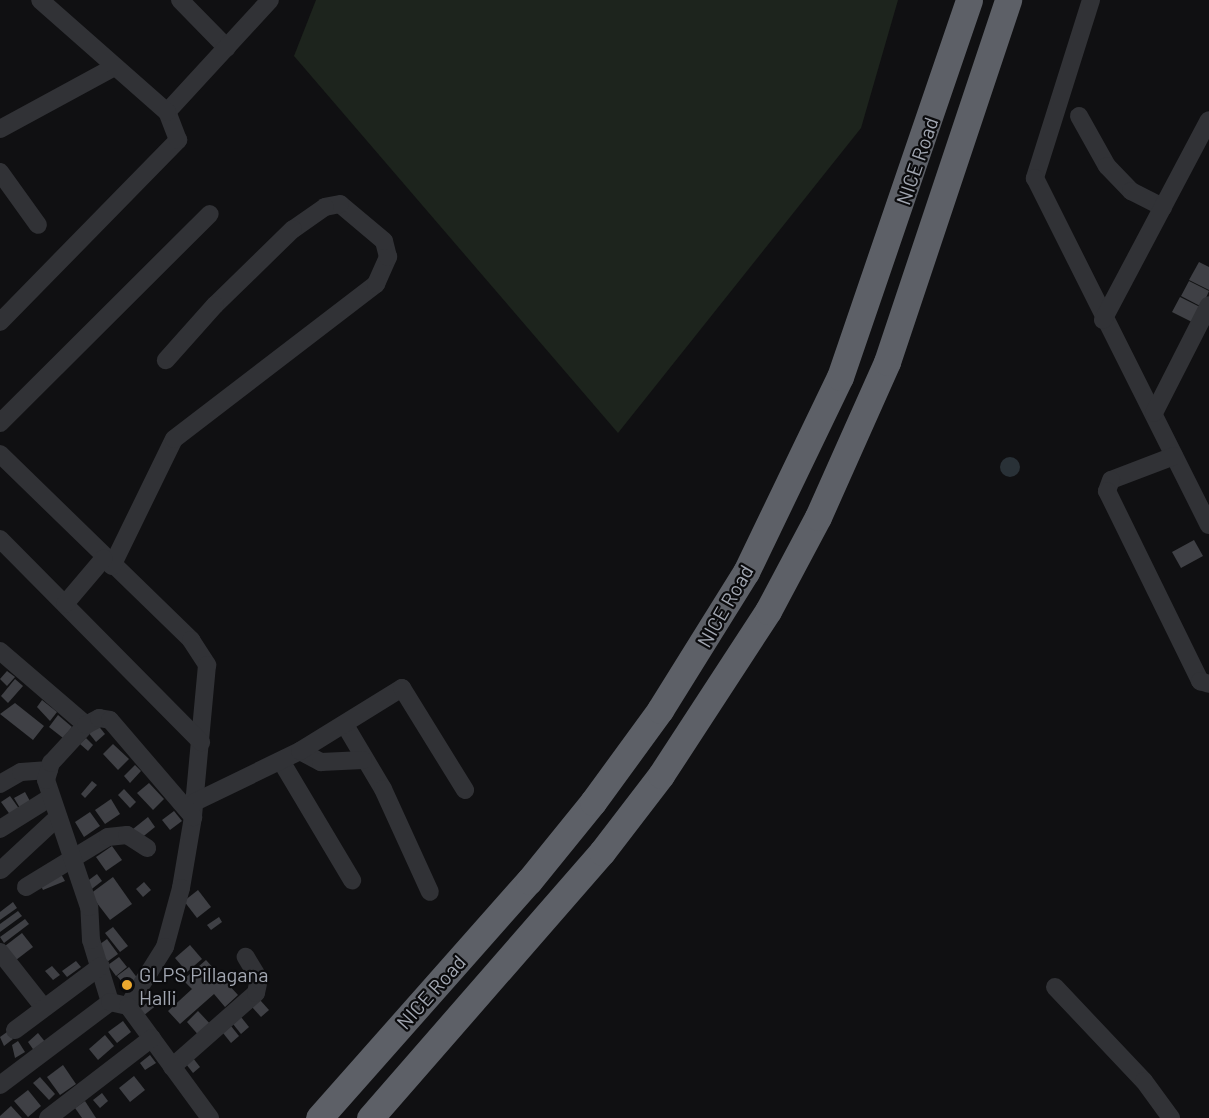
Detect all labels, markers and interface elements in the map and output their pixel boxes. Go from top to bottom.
street label: NICE Road [891,114,943,208]
street label: NICE Road [692,561,758,651]
street label: NICE Road [392,950,470,1034]
place label: GLPS Pillagana Halli [139,962,268,1009]
marker: GLPS Pillagana Halli [120,978,134,992]

